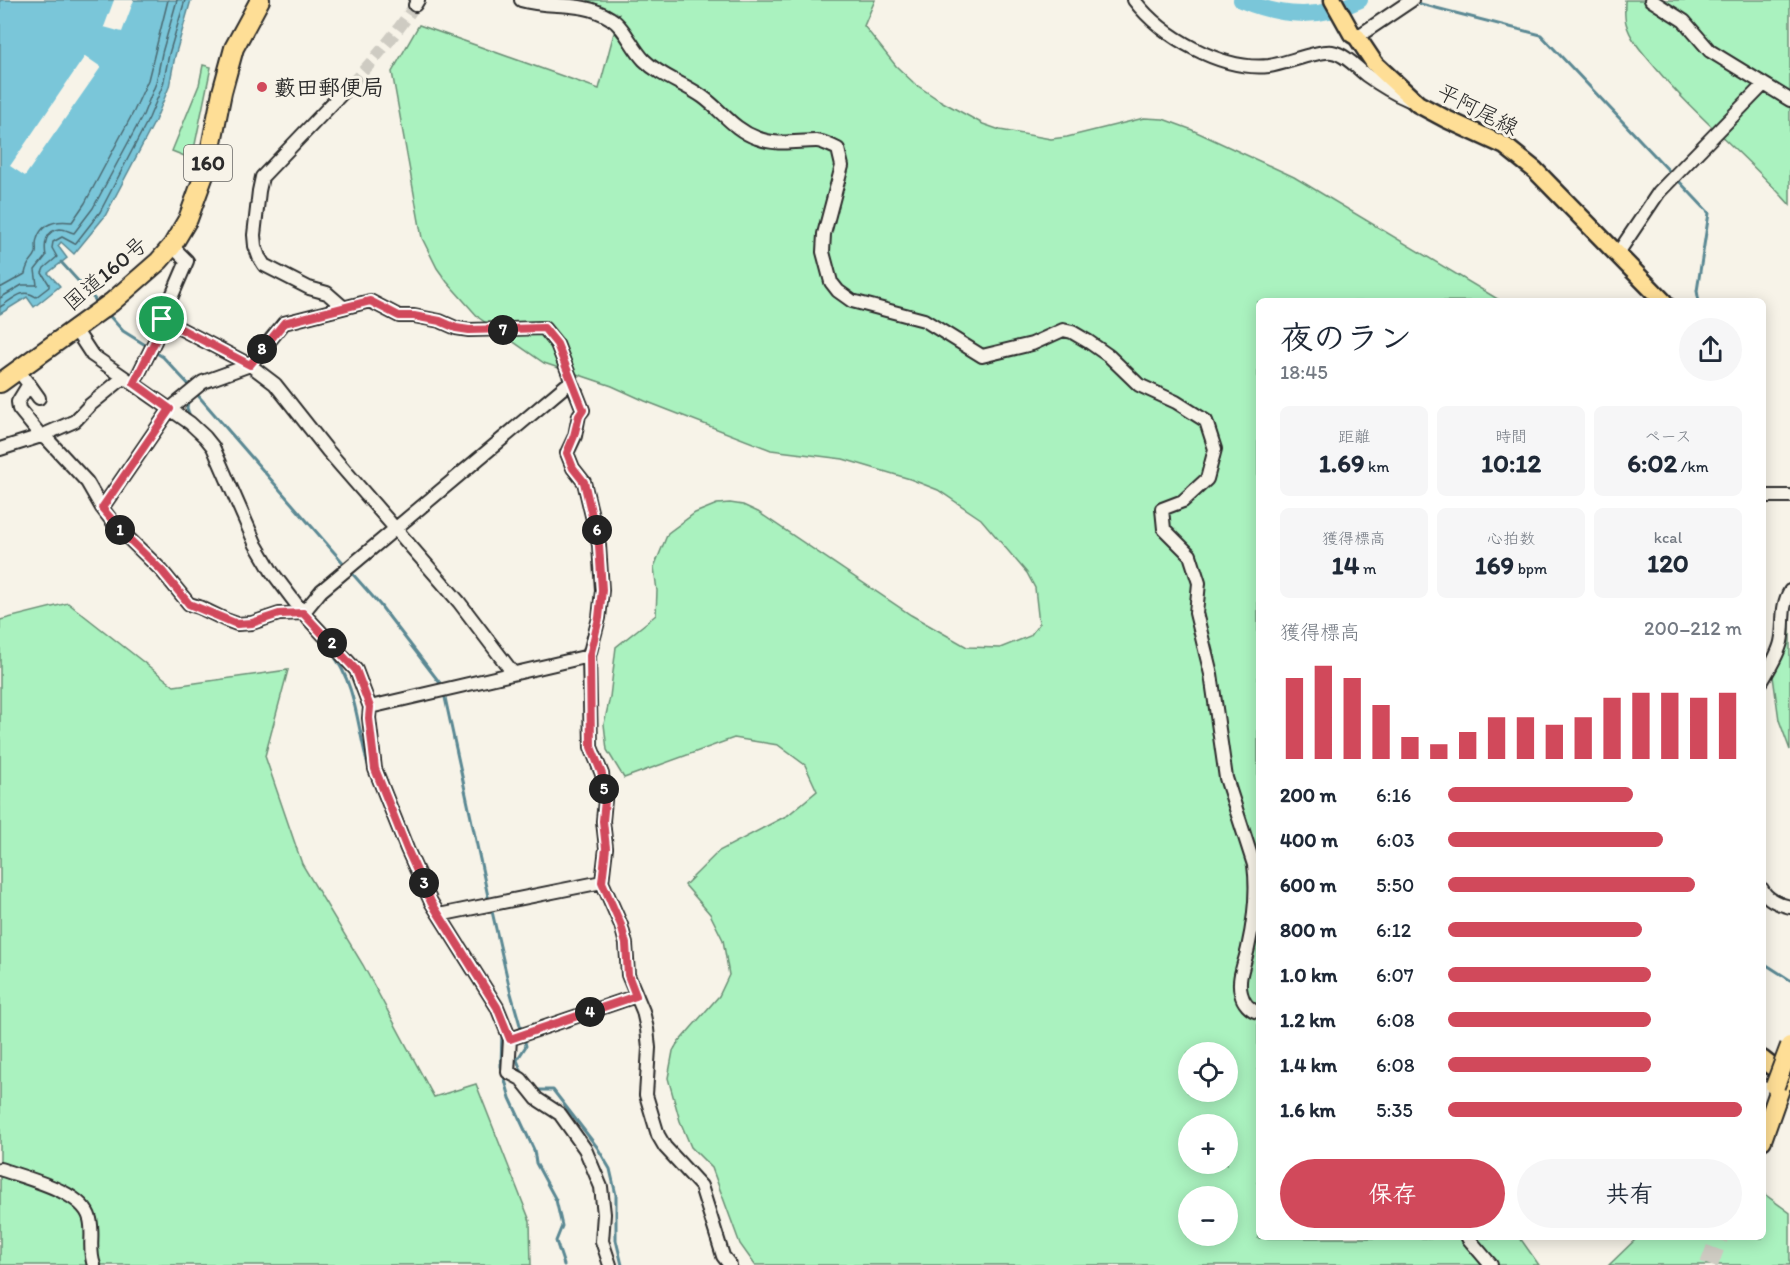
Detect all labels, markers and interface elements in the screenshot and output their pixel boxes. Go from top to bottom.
place label: 藪田郵便局 [274,74,384,101]
street label: 平阿尾線 [1432,77,1523,141]
marker: 藪田郵便局 [255,80,269,94]
road number: 160 [184,145,232,181]
street label: 国道160号 [58,230,153,316]
pin [136,293,187,344]
icon: arrive [145,302,178,335]
pin: 7 [488,315,518,345]
text: 夜のラン [1280,318,1412,357]
button: share [1679,318,1742,381]
text: 7 [499,320,507,339]
pin: 8 [247,334,277,364]
text: 8 [258,339,266,358]
text: 18:45 [1280,360,1328,384]
text: 距離 [1338,427,1370,446]
text: 時間 [1495,427,1527,446]
text: ペース [1644,427,1692,446]
text: 1.69 [1319,447,1365,479]
text: 10:12 [1481,447,1541,479]
text: 6:02 [1627,447,1677,479]
text: km [1365,457,1389,476]
text: /km [1677,457,1709,476]
pin: 1 [105,515,135,545]
pin: 6 [582,515,612,545]
text: 1 [116,520,124,539]
text: 6 [593,520,601,539]
text: kcal [1654,528,1682,547]
text: 獲得標高 [1322,529,1386,548]
text: 心拍数 [1487,529,1535,548]
text: 120 [1647,547,1689,579]
text: 14 [1332,549,1359,581]
text: 169 [1475,549,1514,581]
text: m [1359,559,1376,578]
text: bpm [1514,559,1547,578]
text: 200–212 m [1644,616,1742,640]
text: 獲得標高 [1280,620,1360,644]
pin: 2 [317,628,347,658]
text: 2 [328,633,336,652]
pin: 5 [589,774,619,804]
text: 5 [600,779,608,798]
text: 200 m [1280,783,1336,807]
text: 6:16 [1376,783,1411,807]
text: 400 m [1280,828,1338,852]
text: 6:03 [1376,828,1415,852]
pin: 3 [409,868,439,898]
text: 3 [420,873,428,892]
text: 600 m [1280,873,1337,897]
text: 5:50 [1376,873,1414,897]
text: 800 m [1280,918,1337,942]
text: 6:12 [1376,918,1411,942]
text: 1.0 km [1280,963,1337,987]
text: 6:07 [1376,963,1414,987]
pin: 4 [575,997,605,1027]
text: 4 [585,1002,595,1021]
text: 1.2 km [1280,1008,1336,1032]
text: 6:08 [1376,1008,1415,1032]
map controls [1178,1042,1238,1246]
button: locate [1178,1042,1238,1102]
text: 1.4 km [1280,1053,1337,1077]
text: 6:08 [1376,1053,1415,1077]
text: 1.6 km [1280,1098,1336,1122]
text: 5:35 [1376,1098,1413,1122]
button: + [1178,1114,1238,1174]
button: 保存 [1280,1159,1505,1228]
button: 共有 [1517,1159,1742,1228]
button: − [1178,1186,1238,1246]

